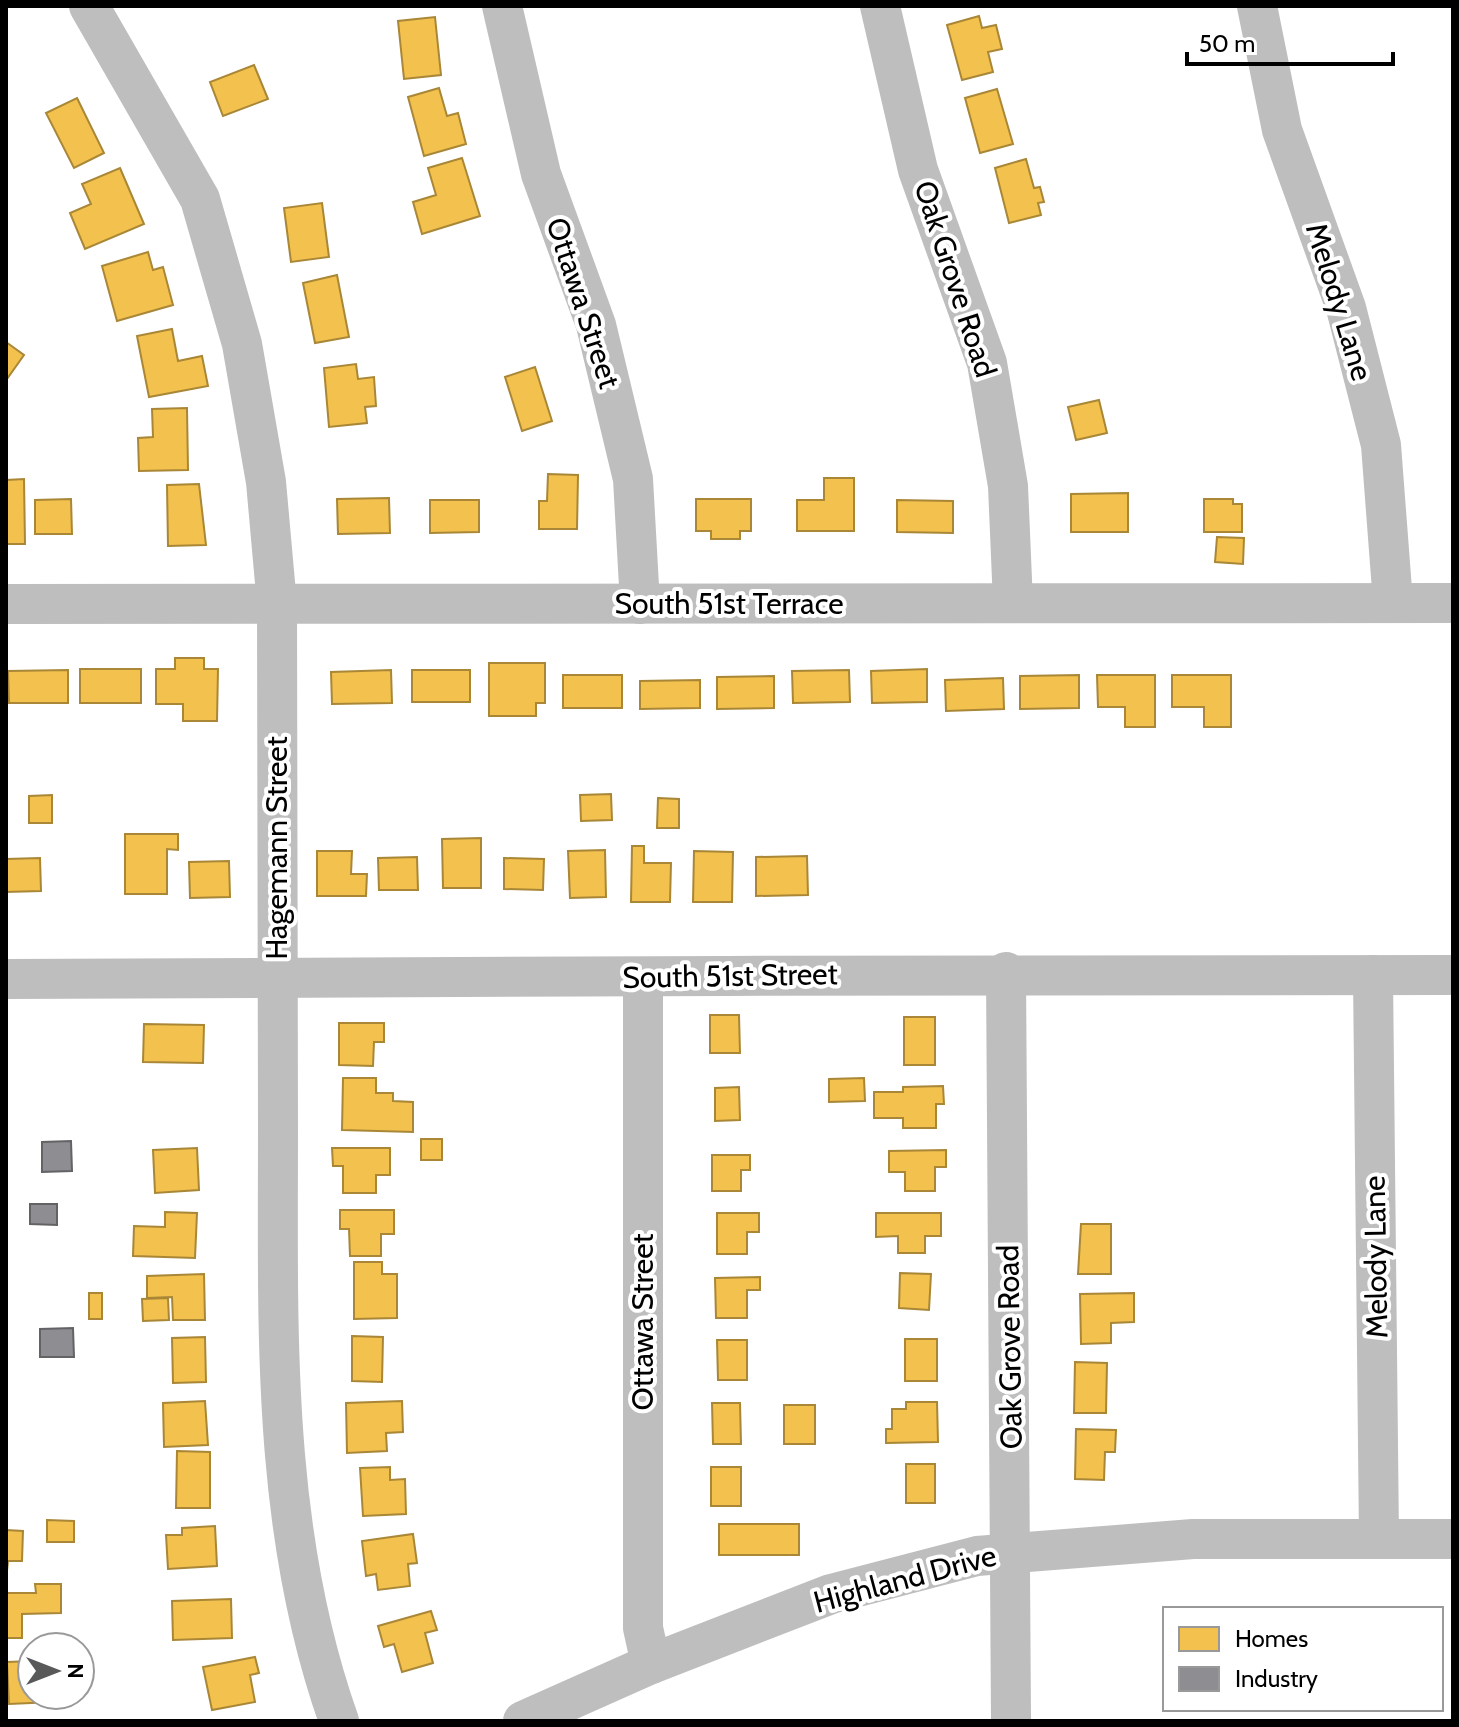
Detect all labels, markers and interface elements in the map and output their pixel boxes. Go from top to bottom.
scale bar [1187,16,1393,66]
text: 50 m [1199,29,1255,58]
street label: Oak Grove Road [906,176,1005,382]
street label: Ottawa Street [538,213,628,393]
street label: Melody Lane [1298,219,1381,385]
street label: South 51st Terrace [614,585,844,622]
street label: Hagemann Street [258,736,295,960]
street label: South 51st Street [622,955,838,996]
street label: Melody Lane [1356,1175,1395,1339]
street label: Ottawa Street [624,1233,661,1411]
street label: Oak Grove Road [989,1244,1030,1450]
street label: Highland Drive [810,1536,1000,1621]
legend [1163,1607,1443,1711]
text: Homes [1235,1624,1308,1653]
north arrow [16,1631,96,1711]
text: N [62,1663,89,1679]
text: Industry [1235,1664,1318,1693]

